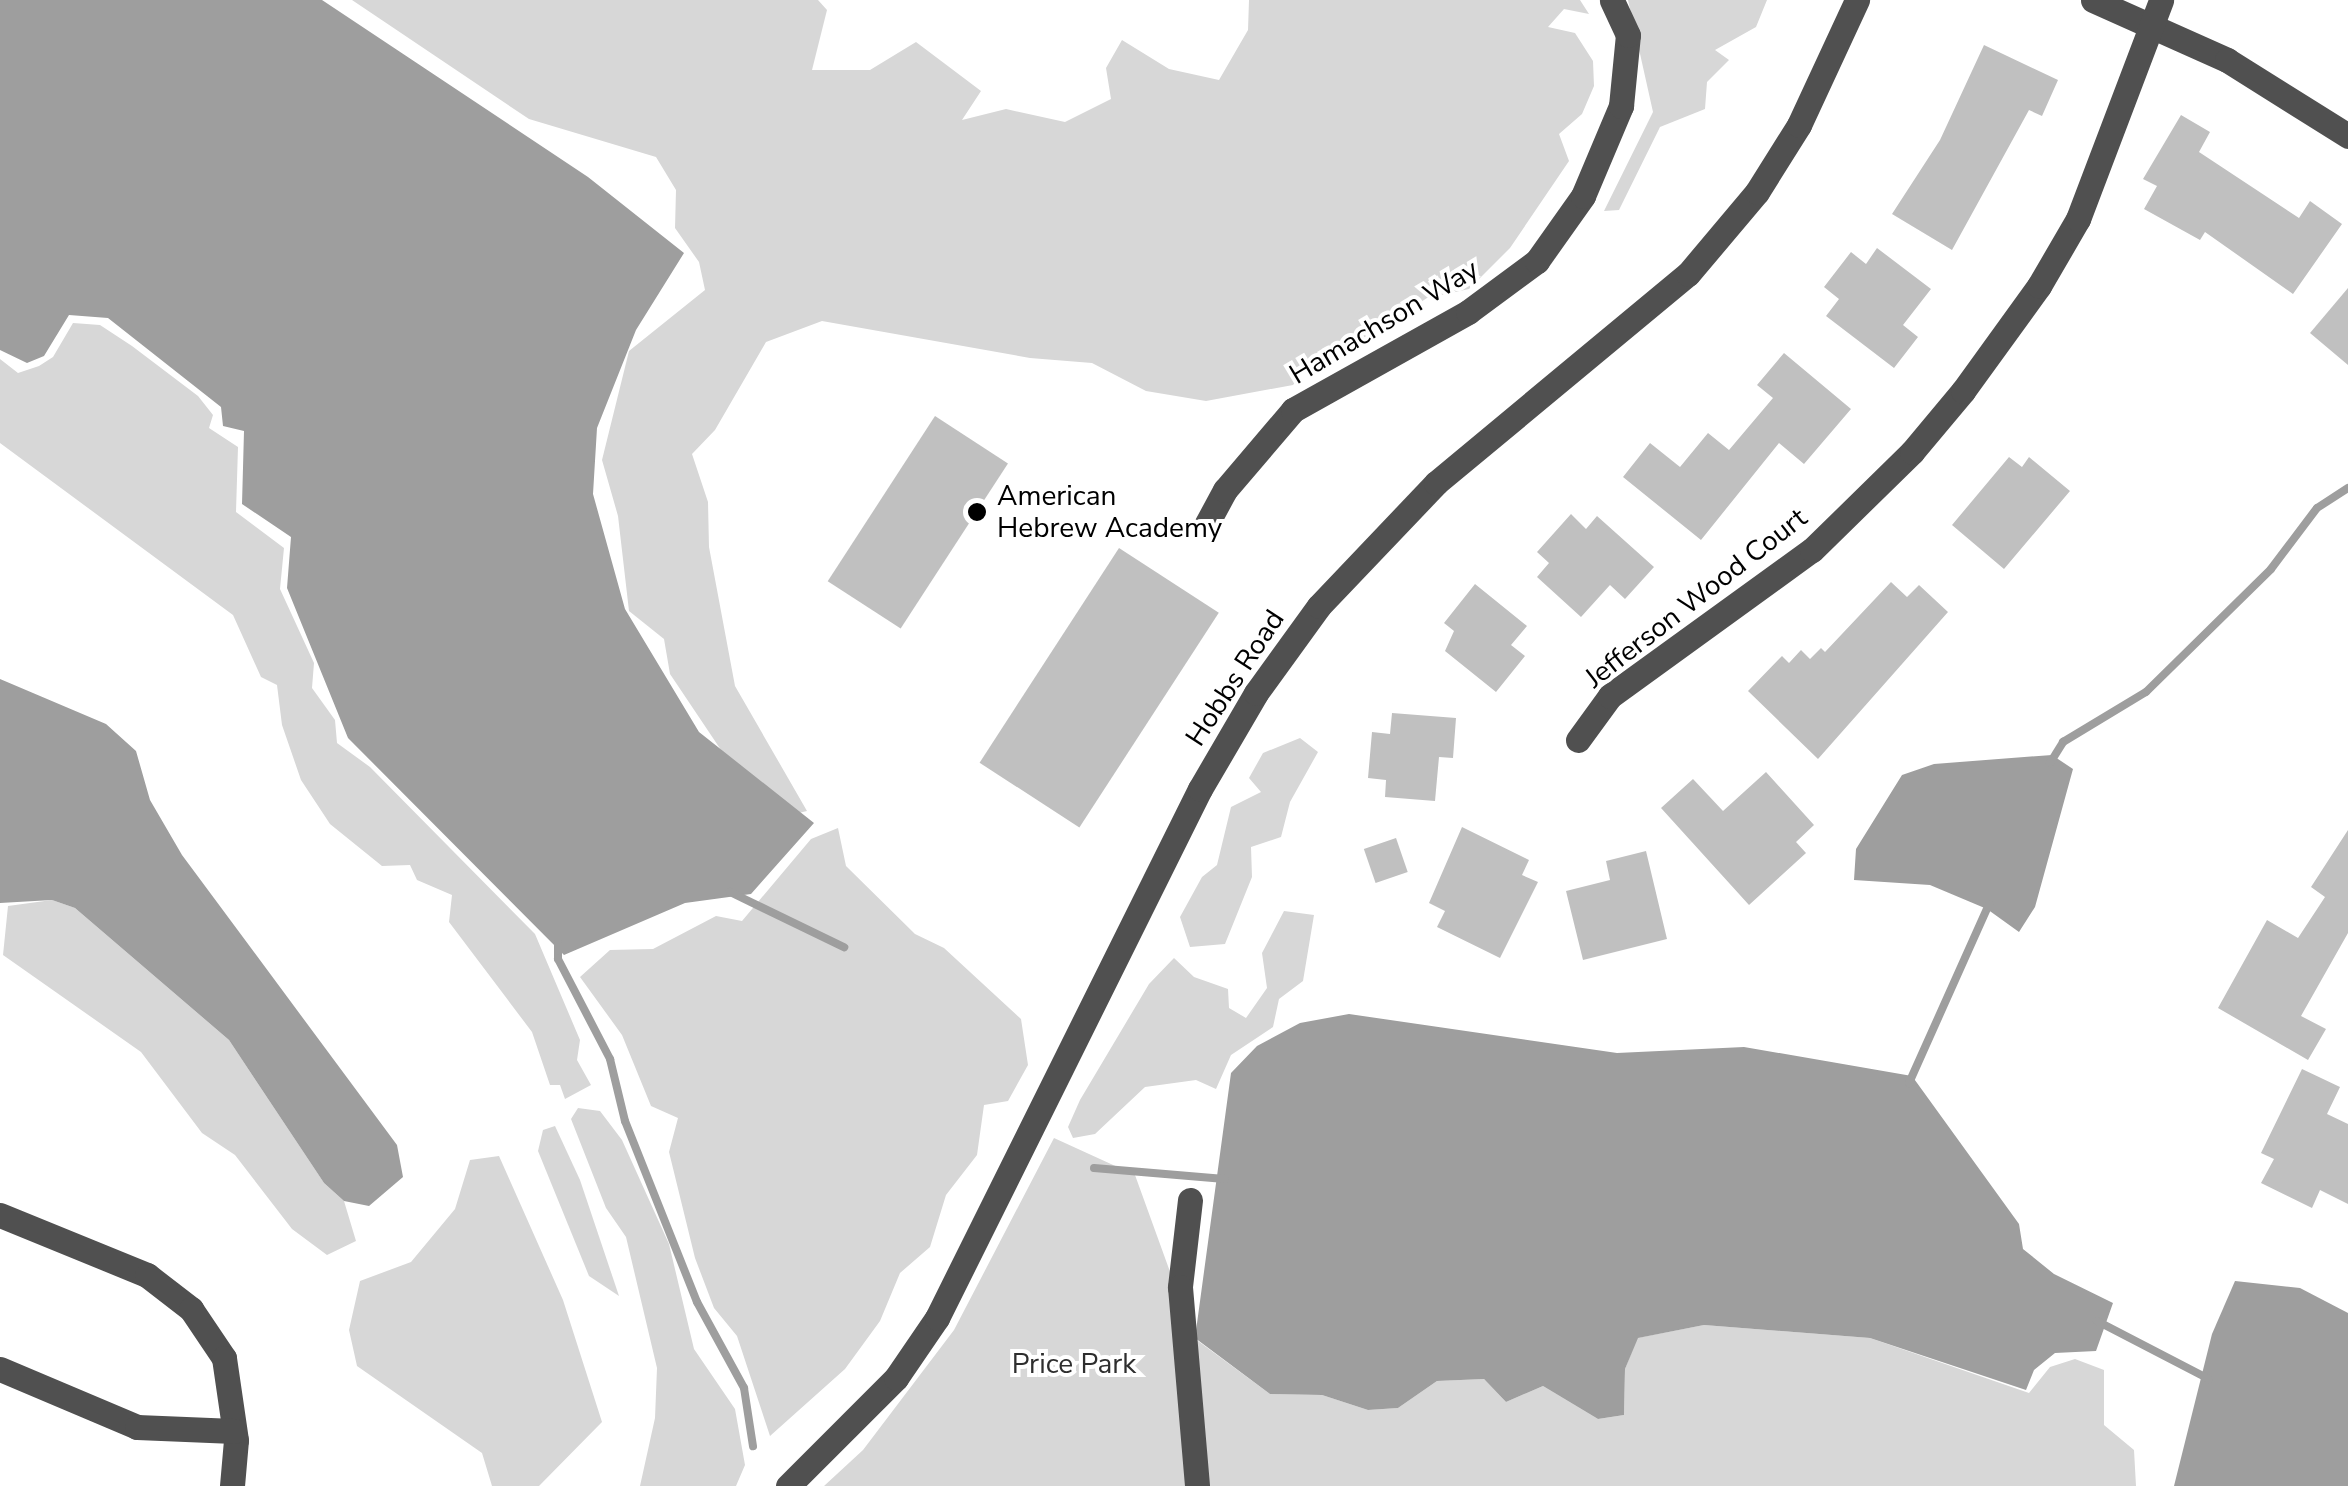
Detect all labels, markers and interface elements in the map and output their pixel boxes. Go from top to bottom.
street label: Hamachson Way [1284,252,1484,392]
place label: American Hebrew Academy [997,479,1222,545]
marker: American Hebrew Academy [966,501,988,523]
street label: Jefferson Wood Court [1578,501,1814,695]
street label: Hobbs Road [1179,604,1291,752]
park label: Price Park [1012,1347,1136,1381]

